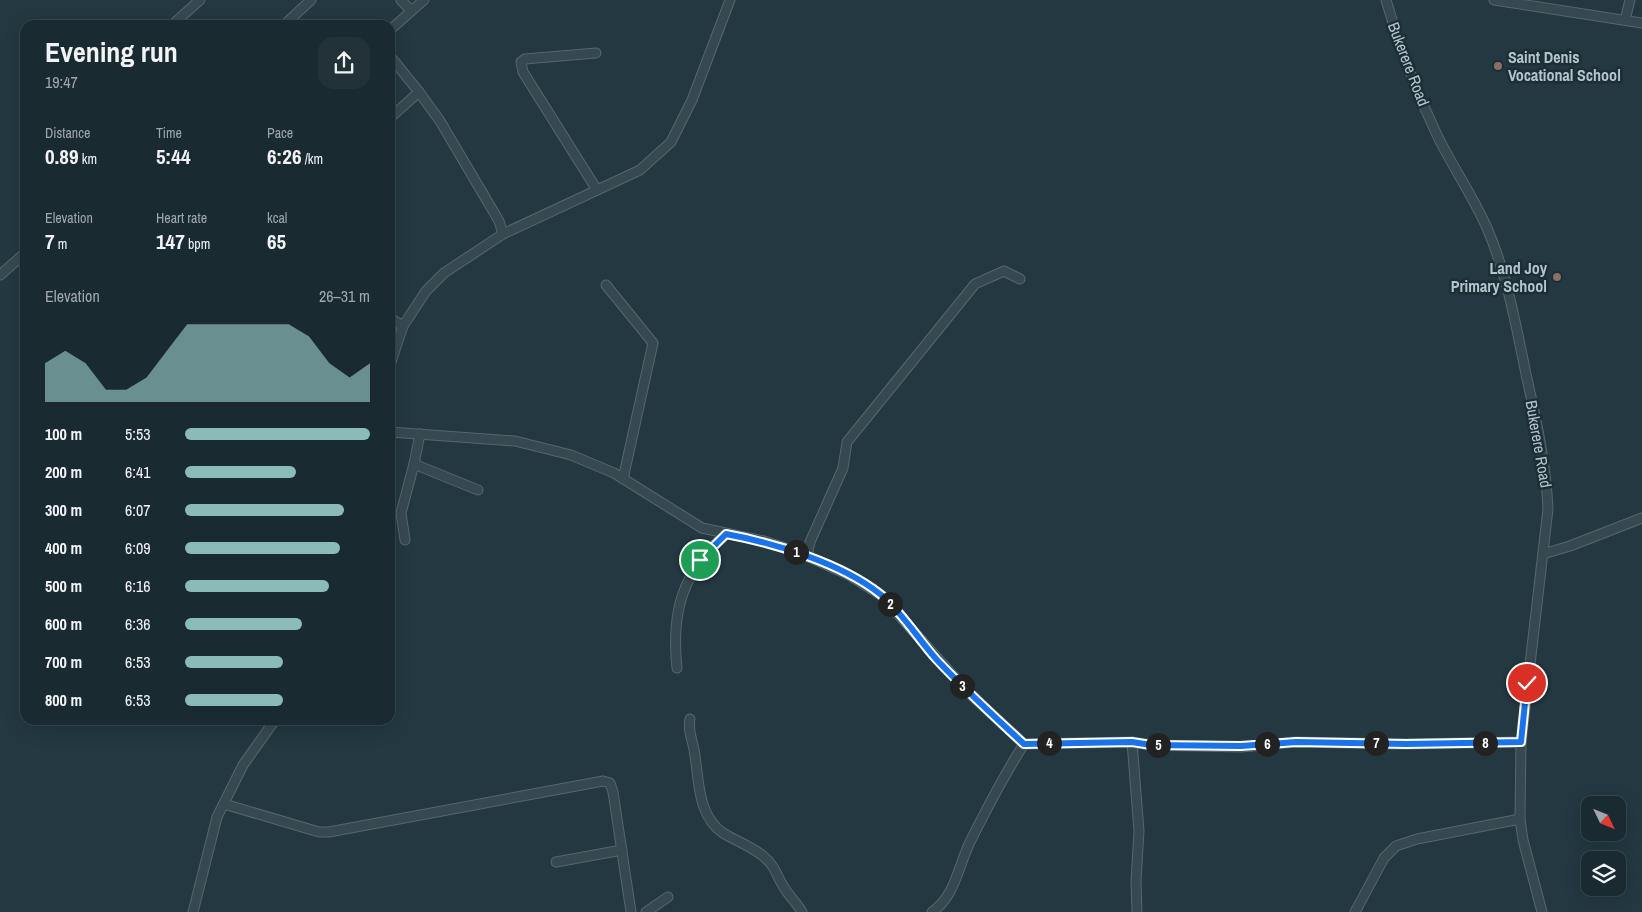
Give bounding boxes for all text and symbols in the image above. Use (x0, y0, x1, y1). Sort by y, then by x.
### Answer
street label: Bukerere Road (1383, 19, 1435, 109)
text: Evening run (45, 33, 178, 71)
button: share (318, 37, 370, 89)
place label: Saint Denis Vocational School (1508, 46, 1621, 86)
marker: Saint Denis Vocational School (1492, 60, 1504, 72)
text: 19:47 (45, 71, 78, 93)
text: Distance (45, 124, 90, 142)
text: Time (156, 124, 182, 142)
text: Pace (267, 124, 293, 142)
text: 0.89 (45, 142, 79, 171)
text: 5:44 (156, 142, 190, 171)
text: 6:26 (267, 142, 301, 171)
text: km (79, 150, 97, 168)
text: /km (301, 150, 323, 168)
text: Elevation (45, 209, 93, 227)
text: Heart rate (156, 209, 207, 227)
text: kcal (267, 209, 287, 227)
text: 7 (45, 227, 55, 256)
text: 147 (156, 227, 185, 256)
text: 65 (267, 227, 286, 256)
text: m (55, 235, 67, 253)
text: bpm (185, 235, 210, 253)
place label: Land Joy Primary School (1451, 257, 1548, 297)
marker: Land Joy Primary School (1551, 271, 1563, 283)
text: Elevation (45, 285, 100, 307)
text: 26–31 m (319, 285, 370, 307)
street label: Bukerere Road (1521, 399, 1557, 489)
text: 100 m (45, 423, 82, 445)
text: 5:53 (125, 423, 151, 445)
text: 200 m (45, 461, 82, 483)
text: 6:41 (125, 461, 151, 483)
text: 300 m (45, 499, 82, 521)
text: 6:07 (125, 499, 151, 521)
text: 400 m (45, 537, 82, 559)
text: 6:09 (125, 537, 151, 559)
pin (679, 539, 721, 581)
pin: 1 (784, 540, 808, 564)
text: 1 (793, 543, 800, 561)
icon: arrive (686, 546, 714, 574)
text: 500 m (45, 575, 82, 597)
text: 6:16 (125, 575, 151, 597)
pin: 2 (878, 592, 902, 616)
text: 2 (887, 595, 894, 613)
text: 600 m (45, 613, 82, 635)
text: 6:36 (125, 613, 151, 635)
text: 700 m (45, 651, 82, 673)
text: 6:53 (125, 651, 151, 673)
pin (1506, 662, 1548, 704)
icon: check (1513, 669, 1541, 697)
pin: 3 (950, 674, 974, 698)
text: 3 (959, 677, 966, 695)
text: 800 m (45, 689, 82, 711)
text: 6:53 (125, 689, 151, 711)
pin: 4 (1036, 730, 1062, 756)
pin: 7 (1364, 730, 1388, 756)
pin: 8 (1472, 730, 1498, 756)
pin: 5 (1146, 732, 1170, 758)
pin: 6 (1254, 732, 1280, 756)
text: 4 (1046, 734, 1053, 752)
text: 7 (1373, 734, 1380, 752)
text: 8 (1482, 734, 1489, 752)
text: 6 (1264, 735, 1271, 753)
text: 5 (1155, 736, 1162, 754)
north arrow (1581, 796, 1626, 841)
map controls (1581, 796, 1626, 896)
button: layers (1581, 851, 1626, 896)

